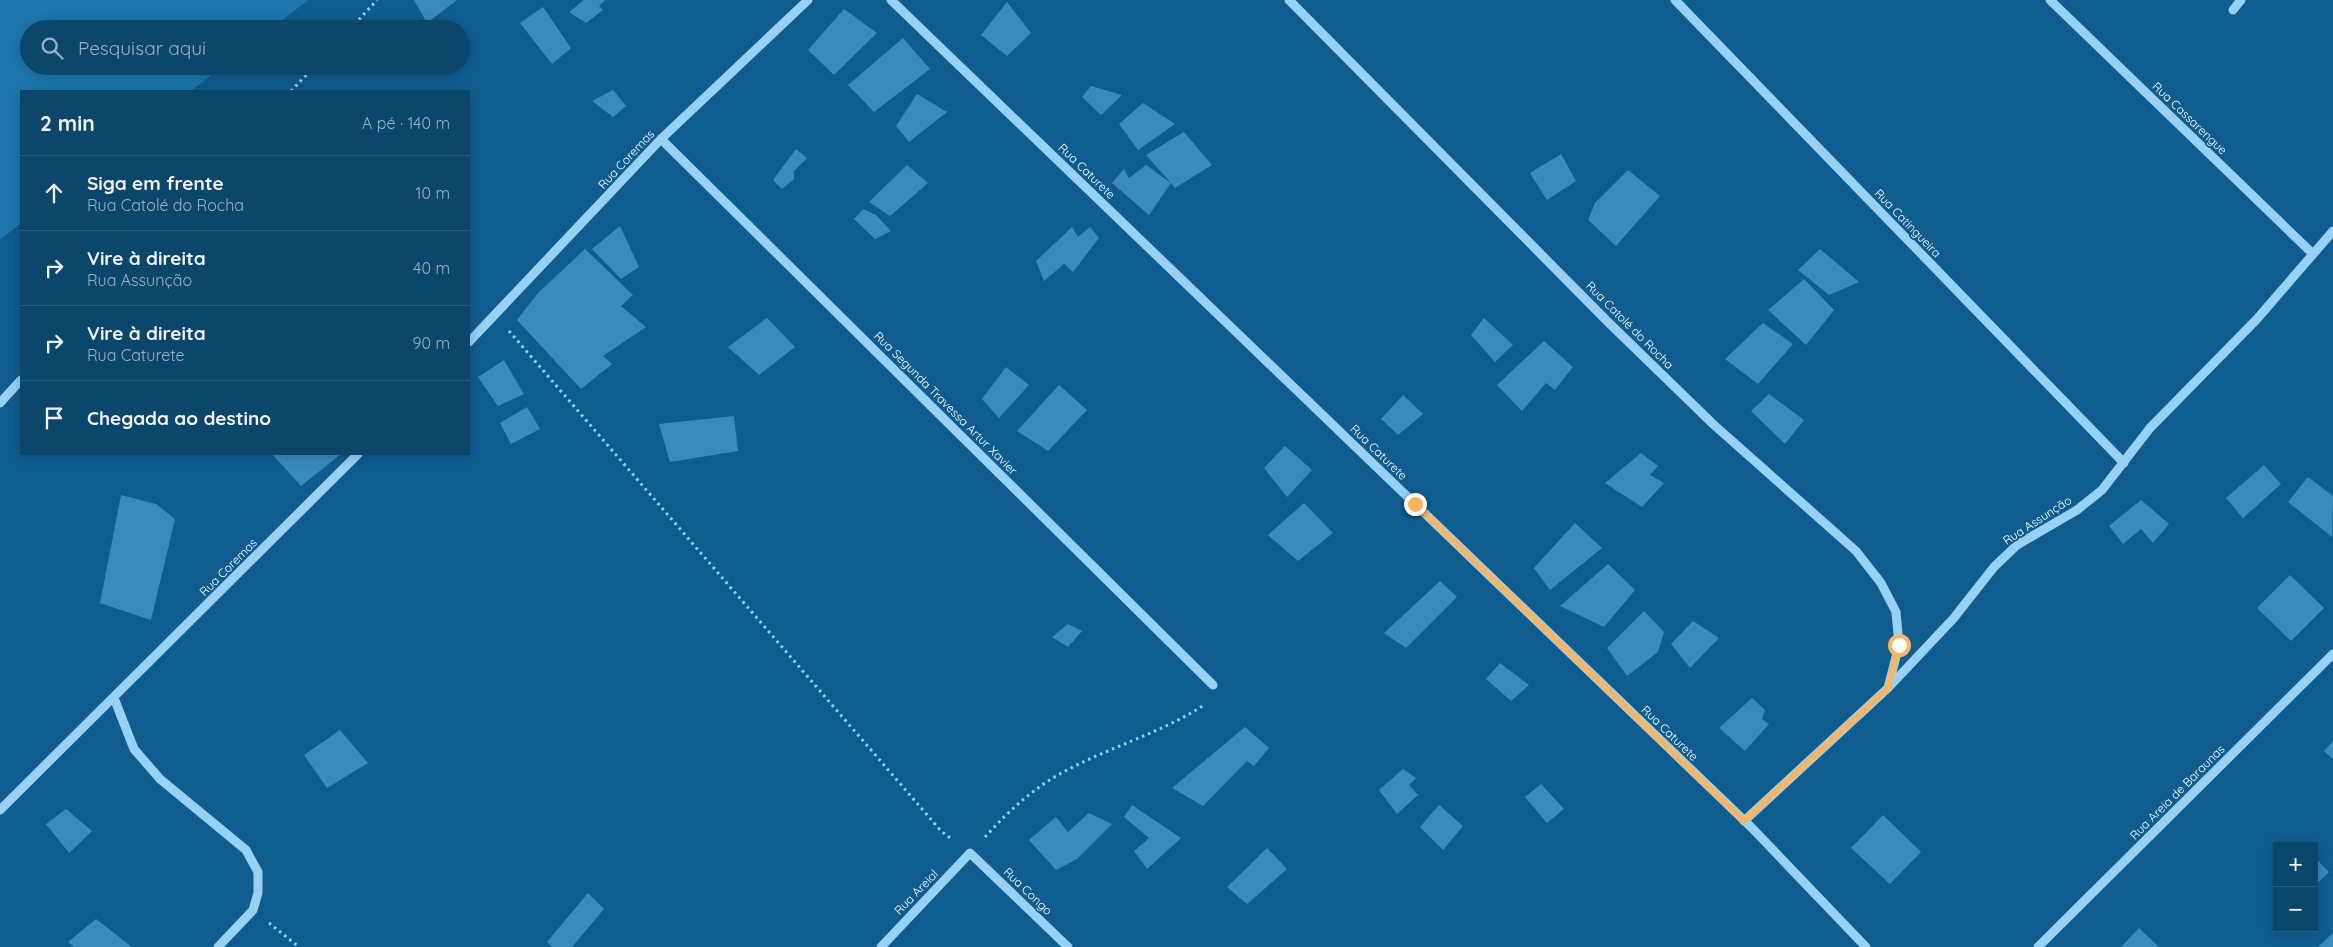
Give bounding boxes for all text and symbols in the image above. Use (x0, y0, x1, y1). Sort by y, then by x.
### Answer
search box (20, 20, 470, 75)
icon: search (38, 34, 66, 62)
text: Pesquisar aqui (78, 36, 206, 60)
street label: Rua Cassarengue (2150, 79, 2231, 158)
text: 2 min (40, 110, 95, 136)
text: A pé · 140 m (362, 113, 450, 133)
street label: Rua Coremas (595, 126, 657, 192)
street label: Rua Caturete (1055, 140, 1119, 202)
text: Siga em frente (87, 171, 224, 195)
icon: ahead (40, 179, 68, 207)
text: 10 m (416, 183, 450, 203)
street label: Rua Catingueira (1872, 186, 1944, 260)
text: Rua Catolé do Rocha (87, 195, 244, 215)
text: Vire à direita (87, 246, 206, 270)
icon: right (40, 254, 68, 282)
text: 40 m (413, 258, 450, 278)
text: Rua Assunção (87, 270, 192, 290)
street label: Rua Catolé do Rocha (1583, 278, 1677, 372)
text: Vire à direita (87, 321, 206, 345)
street label: Rua Segunda Travessa Artur Xavier (871, 328, 1021, 478)
icon: right (40, 329, 68, 357)
text: 90 m (413, 333, 450, 353)
text: Rua Caturete (87, 345, 185, 365)
icon: arrive (40, 404, 68, 432)
text: Chegada ao destino (87, 406, 271, 430)
street label: Rua Caturete (1347, 421, 1411, 483)
street label: Rua Assunção (2000, 492, 2074, 548)
route end (1404, 493, 1427, 516)
street label: Rua Coremas (196, 535, 260, 599)
route start (1888, 634, 1911, 657)
street label: Rua Caturete (1638, 702, 1702, 764)
street label: Rua Areia de Baraunas (2126, 741, 2228, 843)
map controls (2273, 842, 2318, 932)
button: + (2273, 842, 2318, 887)
street label: Rua Congo (1001, 864, 1055, 918)
street label: Rua Areial (891, 866, 941, 918)
button: − (2273, 887, 2318, 932)

